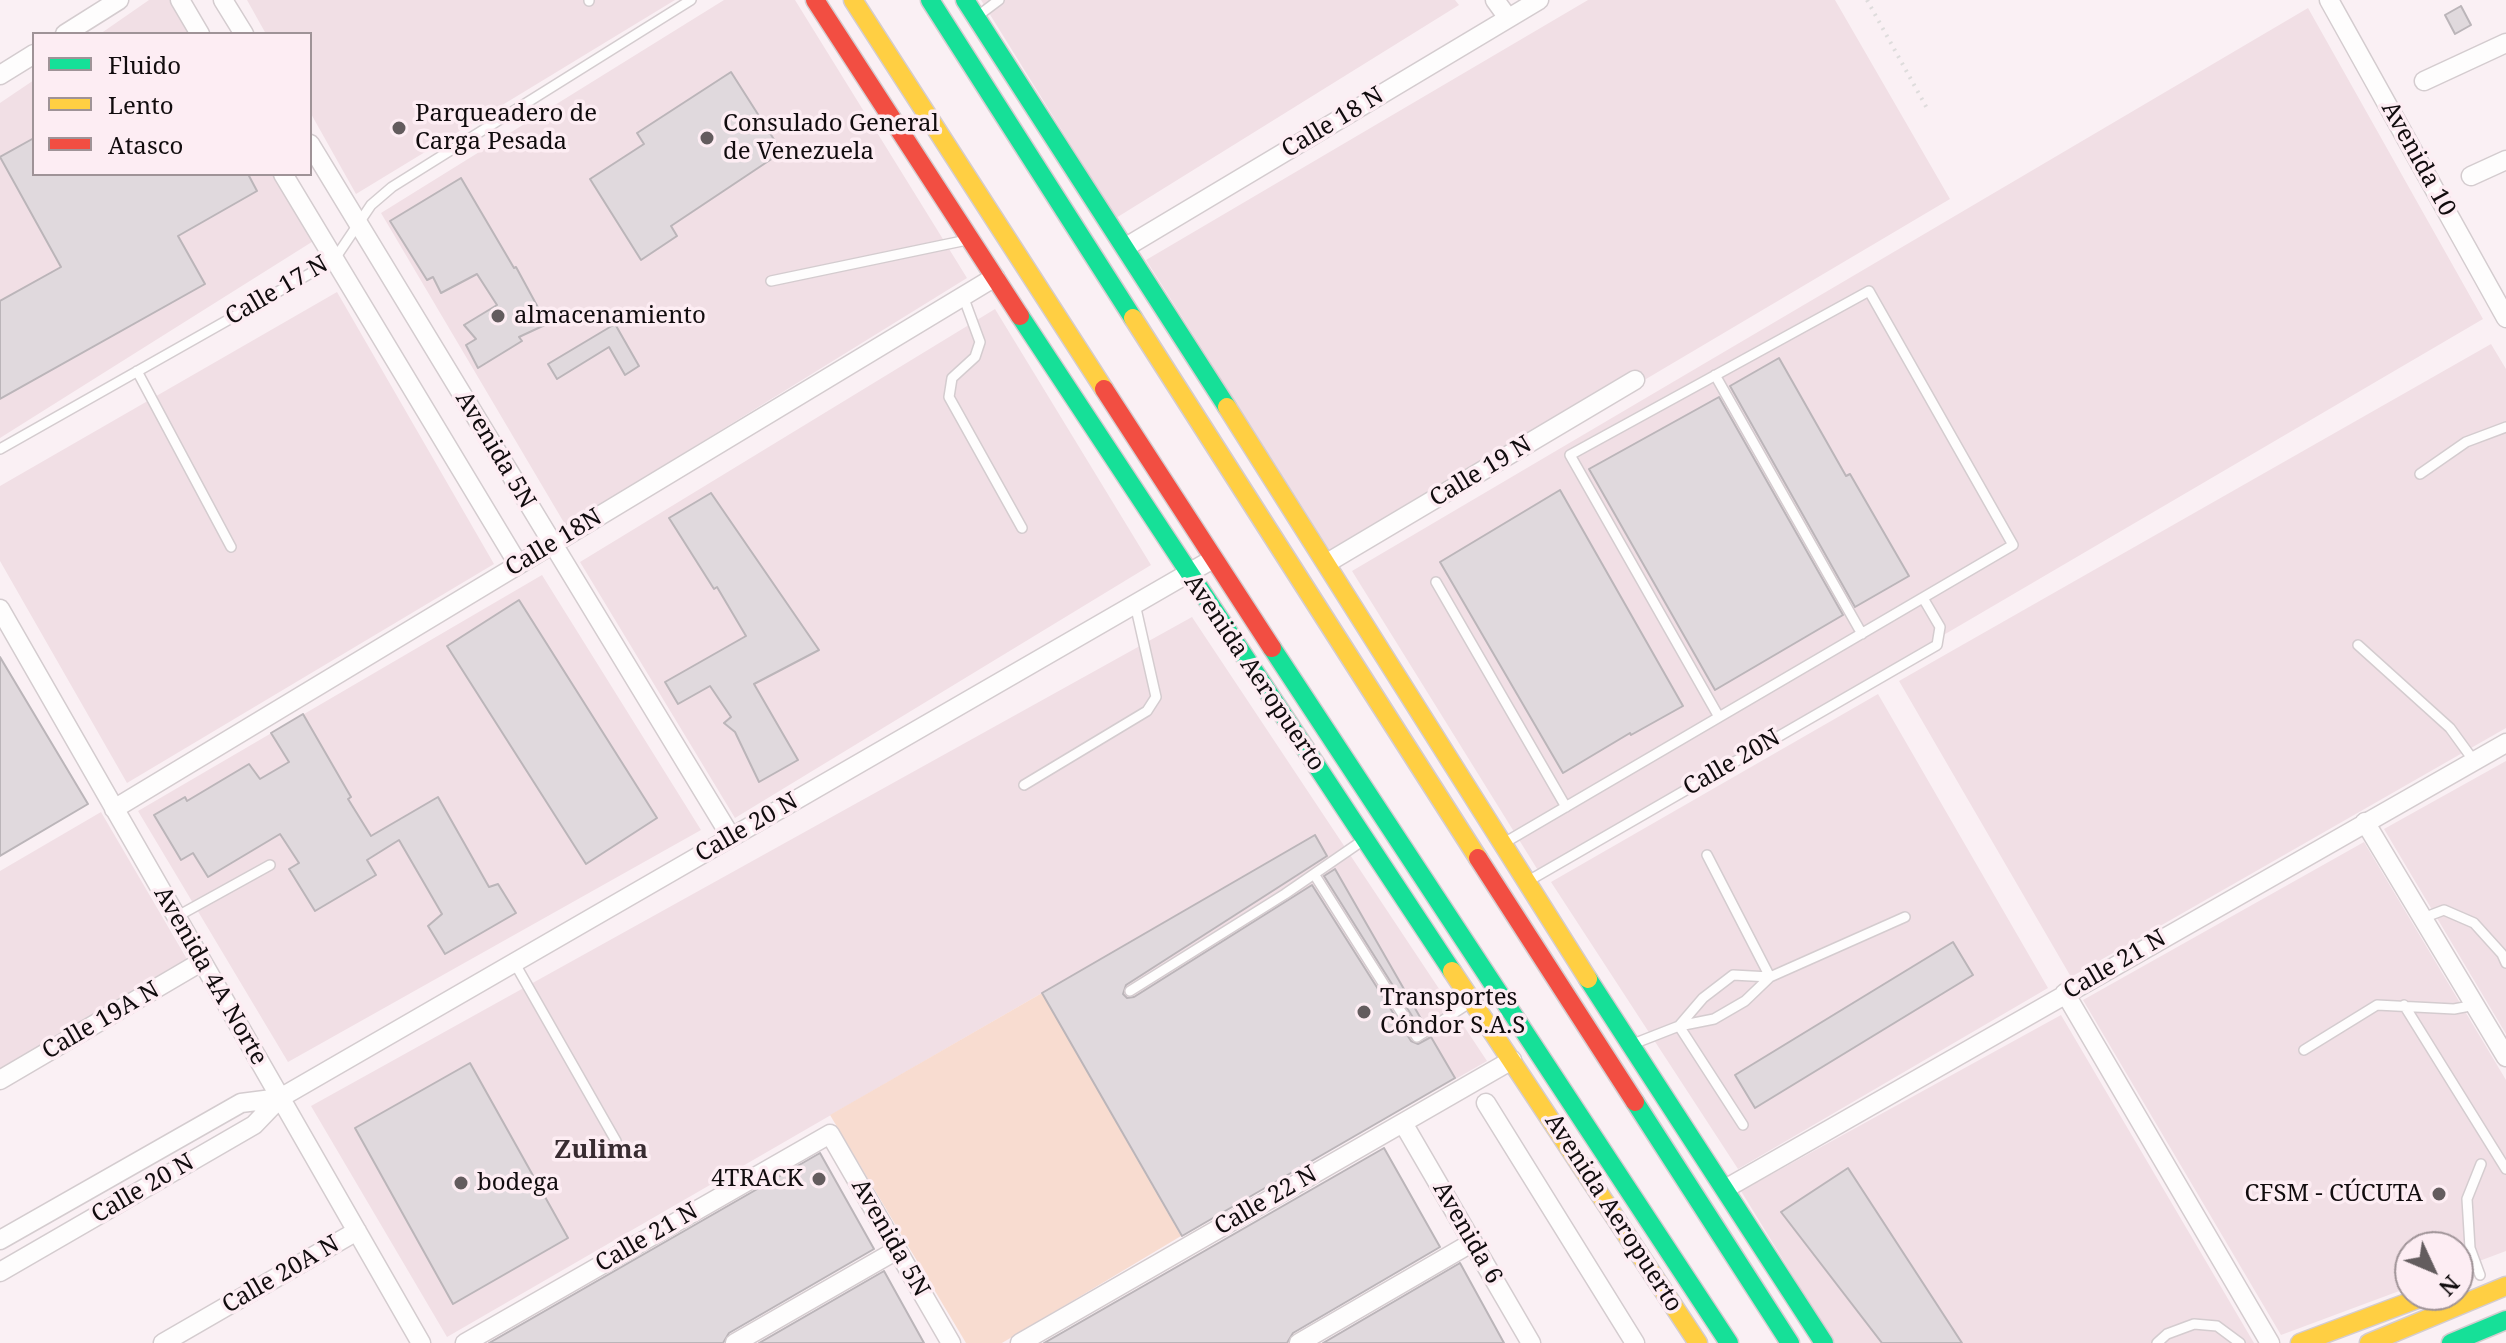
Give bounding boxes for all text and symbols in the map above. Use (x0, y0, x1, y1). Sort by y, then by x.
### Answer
legend (32, 32, 312, 176)
text: Fluido (108, 48, 181, 81)
street label: Calle 18 N (1277, 81, 1389, 165)
text: Lento (108, 88, 174, 121)
street label: Avenida 10 (2375, 97, 2461, 221)
place label: Parqueadero de Carga Pesada (415, 100, 597, 156)
place label: Consulado General de Venezuela (723, 110, 939, 166)
marker: Parqueadero de Carga Pesada (390, 119, 408, 137)
text: Atasco (108, 128, 183, 161)
marker: Consulado General de Venezuela (698, 129, 716, 147)
street label: Calle 17 N (221, 250, 333, 332)
place label: almacenamiento (514, 302, 706, 330)
marker: almacenamiento (489, 307, 507, 325)
street label: Avenida 5N (449, 386, 541, 514)
street label: Calle 19 N (1425, 430, 1537, 514)
street label: Calle 18N (501, 503, 607, 583)
street label: Avenida Aeropuerto (1178, 569, 1330, 777)
street label: Calle 20N (1678, 724, 1786, 802)
street label: Calle 20 N (691, 787, 803, 869)
street label: Avenida 4A Norte (147, 882, 273, 1070)
street label: Calle 21 N (2059, 924, 2171, 1006)
street label: Calle 19A N (37, 976, 165, 1066)
place label: Transportes Cóndor S.A.S (1380, 984, 1525, 1040)
marker: Transportes Cóndor S.A.S (1355, 1003, 1373, 1021)
street label: Avenida Aeropuerto (1538, 1108, 1688, 1318)
district label: Zulima (554, 1135, 648, 1167)
street label: Calle 20 N (87, 1148, 199, 1230)
street label: Calle 22 N (1210, 1160, 1322, 1242)
place label: 4TRACK (711, 1165, 803, 1193)
place label: bodega (477, 1169, 560, 1197)
marker: 4TRACK (810, 1170, 828, 1188)
marker: bodega (452, 1174, 470, 1192)
street label: Avenida 5N (845, 1174, 935, 1302)
street label: Avenida 6 (1426, 1177, 1508, 1289)
place label: CFSM - CÚCUTA (2245, 1180, 2423, 1208)
marker: CFSM - CÚCUTA (2430, 1185, 2448, 1203)
street label: Calle 21 N (591, 1197, 703, 1279)
street label: Calle 20A N (217, 1230, 345, 1320)
north arrow (2394, 1231, 2474, 1311)
text: N (2433, 1270, 2467, 1303)

